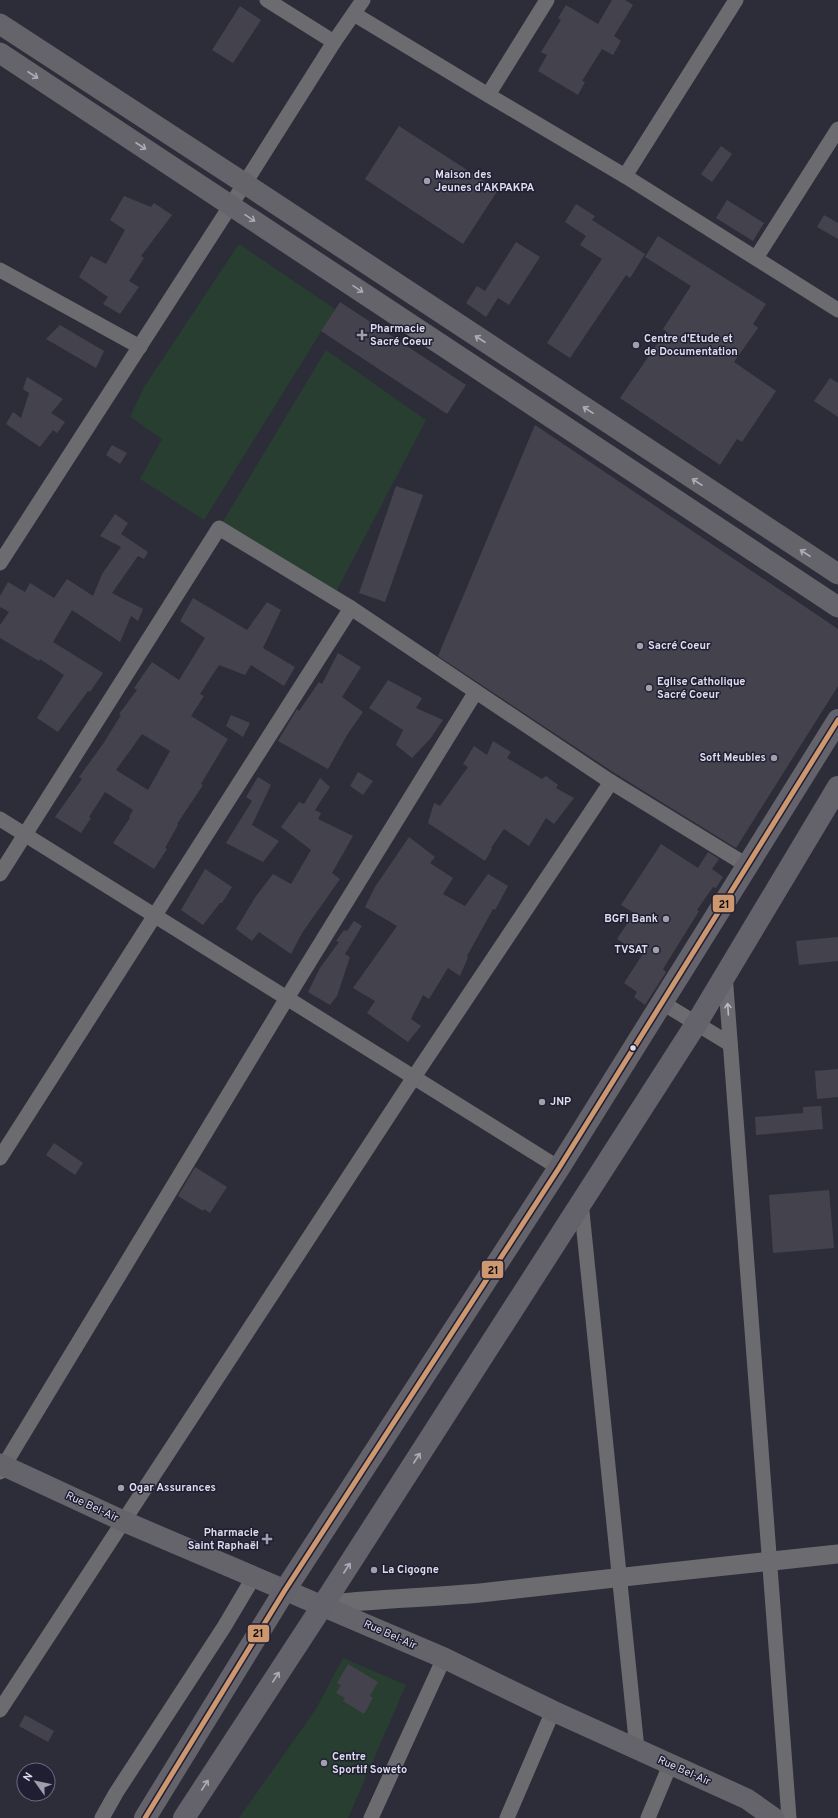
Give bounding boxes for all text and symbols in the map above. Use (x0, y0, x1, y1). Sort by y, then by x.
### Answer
one-way arrow (27, 71, 38, 79)
one-way arrow (135, 142, 146, 150)
place label: Maison des Jeunes d'AKPAKPA (435, 168, 535, 195)
marker: Maison des Jeunes d'AKPAKPA (422, 176, 432, 186)
one-way arrow (244, 214, 255, 222)
one-way arrow (352, 286, 364, 294)
place label: Pharmacie Sacré Coeur (370, 322, 433, 349)
marker: Pharmacie Sacré Coeur (357, 330, 367, 340)
place label: Centre d'Etude et de Documentation (644, 332, 738, 359)
one-way arrow (474, 335, 485, 343)
marker: Centre d'Etude et de Documentation (631, 340, 641, 350)
one-way arrow (583, 406, 594, 414)
one-way arrow (691, 477, 703, 485)
one-way arrow (800, 549, 811, 557)
place label: Sacré Coeur (648, 639, 711, 653)
marker: Sacré Coeur (635, 641, 645, 651)
place label: Eglise Catholique Sacré Coeur (657, 675, 745, 702)
marker: Eglise Catholique Sacré Coeur (644, 683, 654, 693)
place label: Soft Meubles (699, 751, 766, 765)
marker: Soft Meubles (769, 753, 779, 763)
line badge: 21 (712, 894, 735, 913)
text: 21 (718, 898, 730, 912)
place label: BGFI Bank (604, 912, 658, 926)
marker: BGFI Bank (661, 914, 671, 924)
place label: TVSAT (614, 943, 648, 957)
marker: TVSAT (651, 945, 661, 955)
one-way arrow (724, 1003, 731, 1016)
unlabelled marker (628, 1043, 638, 1053)
place label: JNP (550, 1095, 571, 1109)
marker: JNP (537, 1097, 547, 1107)
line badge: 21 (481, 1260, 504, 1279)
text: 21 (487, 1264, 499, 1278)
one-way arrow (413, 1453, 421, 1464)
place label: Ogar Assurances (129, 1481, 216, 1495)
marker: Ogar Assurances (116, 1483, 126, 1493)
street label: Rue Bel-Air (63, 1489, 121, 1526)
place label: Pharmacie Saint Raphaël (188, 1526, 259, 1553)
marker: Pharmacie Saint Raphaël (262, 1534, 272, 1544)
one-way arrow (343, 1563, 351, 1574)
place label: La Cigogne (382, 1563, 439, 1577)
marker: La Cigogne (369, 1565, 379, 1575)
street label: Rue Bel-Air (361, 1617, 419, 1653)
line badge: 21 (247, 1624, 270, 1643)
text: 21 (252, 1627, 264, 1641)
one-way arrow (272, 1672, 280, 1683)
place label: Centre Sportif Soweto (332, 1750, 407, 1777)
street label: Rue Bel-Air (655, 1753, 713, 1789)
marker: Centre Sportif Soweto (319, 1758, 329, 1768)
north arrow (16, 1762, 56, 1802)
text: N (20, 1770, 36, 1784)
one-way arrow (201, 1780, 209, 1791)

